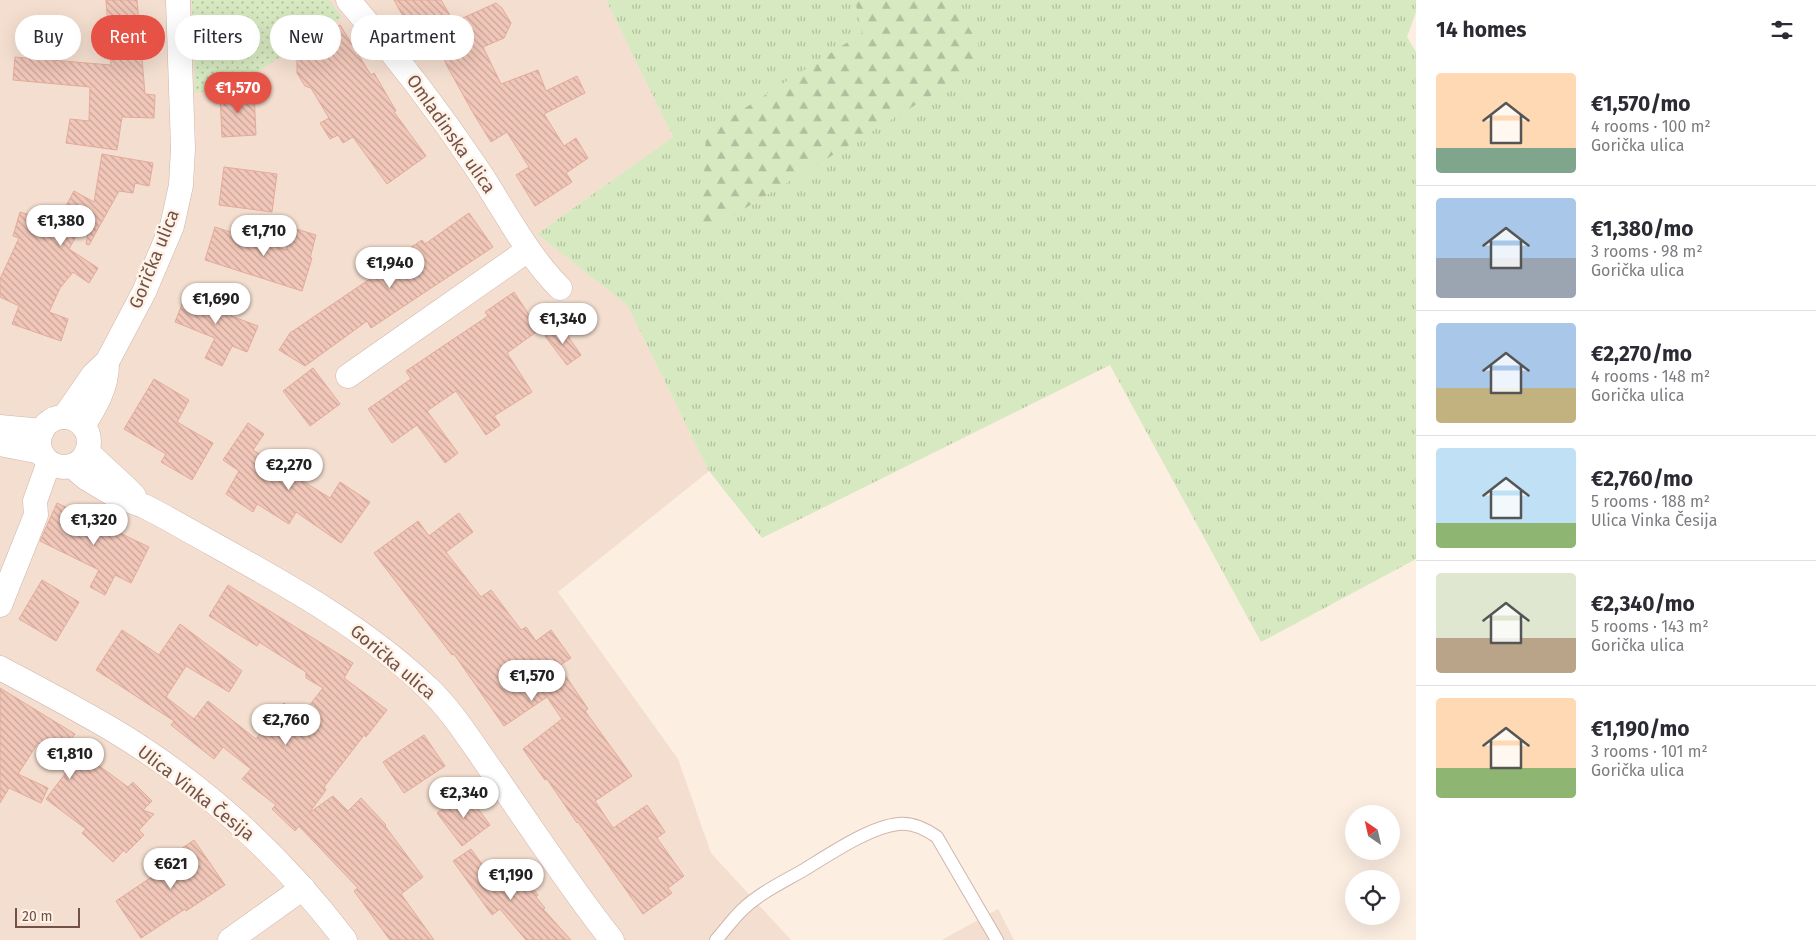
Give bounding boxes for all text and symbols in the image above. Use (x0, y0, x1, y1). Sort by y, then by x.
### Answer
chip: Buy (15, 15, 81, 60)
chip: Rent (91, 15, 165, 60)
chip: Filters (175, 15, 260, 60)
chip: New (270, 15, 341, 60)
chip: Apartment (351, 15, 474, 60)
icon: filters (1768, 16, 1796, 44)
text: 14 homes (1436, 17, 1526, 43)
street label: Omladinska ulica (402, 70, 500, 198)
pin: €1,570 (197, 72, 279, 114)
text: €1,570 (215, 78, 261, 97)
text: €1,570/mo (1591, 91, 1691, 117)
icon: home (1476, 93, 1536, 153)
text: 4 rooms · 100 m² (1591, 117, 1711, 136)
text: Gorička ulica (1591, 136, 1684, 155)
pin: €1,380 (20, 204, 102, 247)
street label: Gorička ulica (124, 206, 184, 312)
text: €1,380 (37, 211, 85, 230)
pin: €1,710 (223, 214, 305, 257)
text: €1,380/mo (1591, 216, 1694, 242)
icon: home (1476, 218, 1536, 278)
text: €1,710 (242, 221, 286, 240)
text: 3 rooms · 98 m² (1591, 242, 1703, 261)
pin: €1,940 (349, 246, 431, 289)
text: €1,940 (366, 253, 414, 272)
text: Gorička ulica (1591, 261, 1684, 280)
pin: €1,690 (175, 282, 257, 325)
text: €1,690 (192, 289, 240, 308)
pin: €1,340 (522, 302, 604, 345)
text: €1,340 (539, 309, 587, 328)
text: €2,270/mo (1591, 341, 1692, 367)
icon: home (1476, 343, 1536, 403)
text: 4 rooms · 148 m² (1591, 367, 1710, 386)
text: Gorička ulica (1591, 386, 1684, 405)
pin: €2,270 (248, 448, 330, 491)
text: €2,270 (266, 455, 312, 474)
text: €2,760/mo (1591, 466, 1693, 492)
icon: home (1476, 468, 1536, 528)
text: 5 rooms · 188 m² (1591, 492, 1710, 511)
pin: €1,320 (53, 504, 135, 546)
text: €1,320 (71, 510, 117, 529)
text: Ulica Vinka Česija (1591, 511, 1717, 530)
text: €2,340/mo (1591, 591, 1695, 617)
icon: home (1476, 593, 1536, 653)
text: 5 rooms · 143 m² (1591, 617, 1709, 636)
street label: Gorička ulica (346, 620, 440, 704)
text: Gorička ulica (1591, 636, 1684, 655)
pin: €1,570 (491, 660, 573, 702)
text: €1,570 (509, 666, 555, 685)
pin: €2,760 (245, 704, 327, 746)
text: €2,760 (263, 710, 310, 729)
text: €1,190/mo (1591, 716, 1690, 742)
icon: home (1476, 718, 1536, 778)
pin: €1,810 (29, 738, 111, 780)
street label: Ulica Vinka Česija (133, 741, 259, 845)
text: 3 rooms · 101 m² (1591, 742, 1708, 761)
text: €1,810 (47, 744, 93, 763)
text: Gorička ulica (1591, 761, 1684, 780)
pin: €2,340 (423, 776, 505, 819)
text: €2,340 (440, 783, 488, 802)
north arrow (1345, 805, 1400, 860)
map controls (1345, 805, 1400, 925)
pin: €621 (141, 848, 201, 890)
text: €621 (154, 854, 188, 873)
pin: €1,190 (470, 858, 552, 901)
text: €1,190 (489, 865, 533, 884)
button: locate (1345, 870, 1400, 925)
scale bar (15, 905, 80, 928)
text: 20 m (22, 908, 52, 925)

